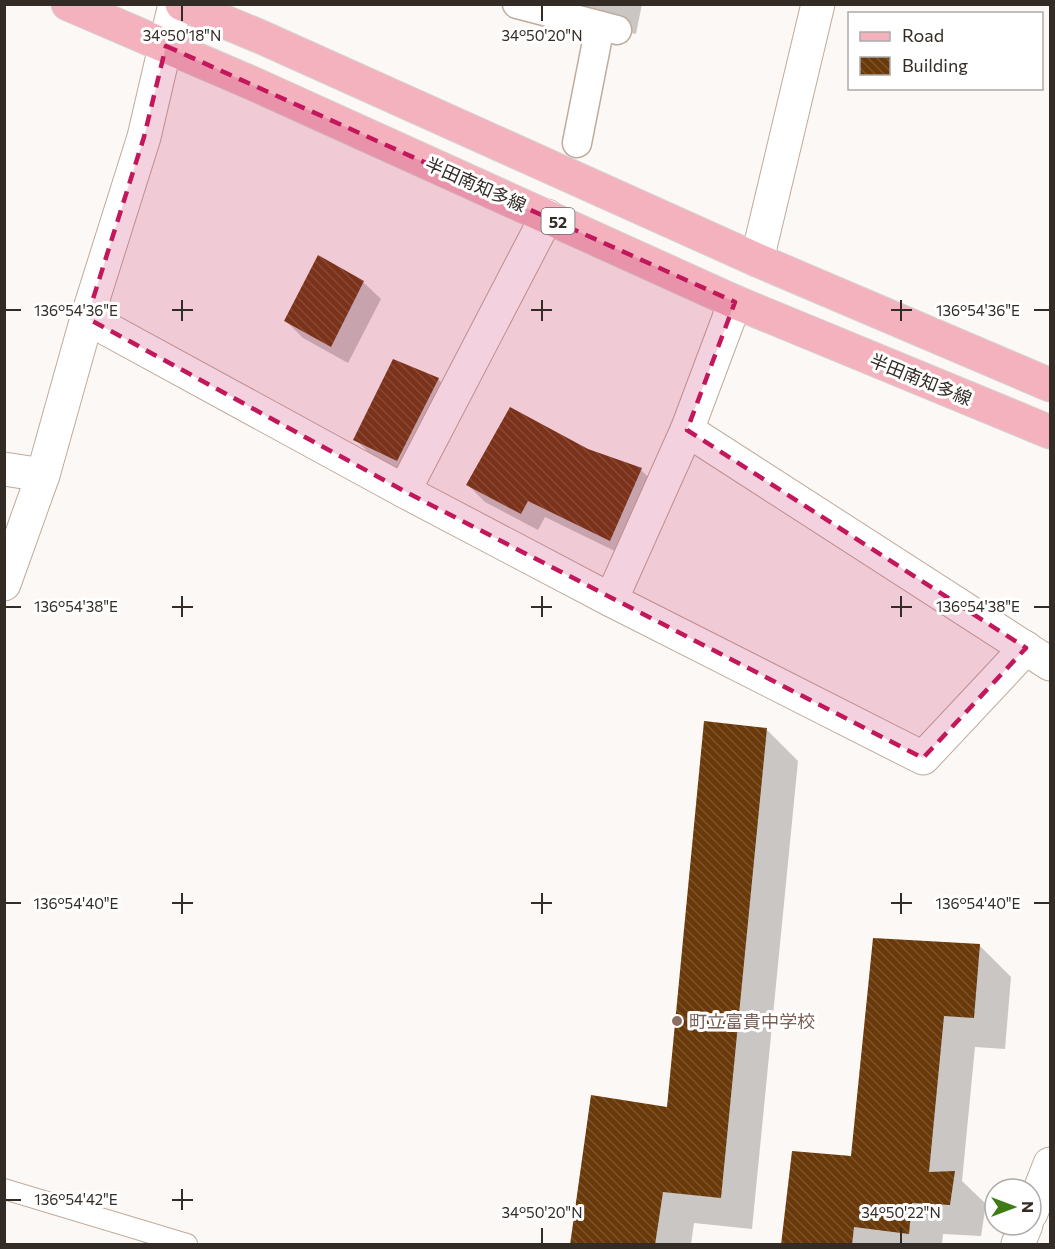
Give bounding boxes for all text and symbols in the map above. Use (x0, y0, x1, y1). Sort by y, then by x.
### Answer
legend (848, 12, 1043, 90)
text: Road (902, 24, 944, 46)
text: 34°50'18"N (143, 26, 221, 44)
text: 34°50'20"N (502, 26, 582, 44)
text: Building (902, 54, 968, 76)
street label: 半田南知多線 (422, 152, 530, 216)
road number: 52 (542, 208, 574, 234)
text: 136°54'36"E (34, 301, 118, 319)
text: 136°54'36"E (936, 301, 1020, 319)
street label: 半田南知多線 (867, 349, 975, 409)
text: 136°54'38"E (34, 597, 118, 615)
text: 136°54'38"E (936, 597, 1020, 615)
text: 136°54'40"E (33, 894, 119, 912)
text: 136°54'40"E (935, 894, 1021, 912)
place label: 町立富貴中学校 (689, 1010, 815, 1032)
marker: 町立富貴中学校 (670, 1014, 684, 1028)
north arrow (983, 1177, 1043, 1237)
text: 136°54'42"E (34, 1190, 118, 1208)
text: N (1019, 1201, 1038, 1213)
text: 34°50'20"N (502, 1203, 582, 1221)
text: 34°50'22"N (861, 1203, 941, 1221)

